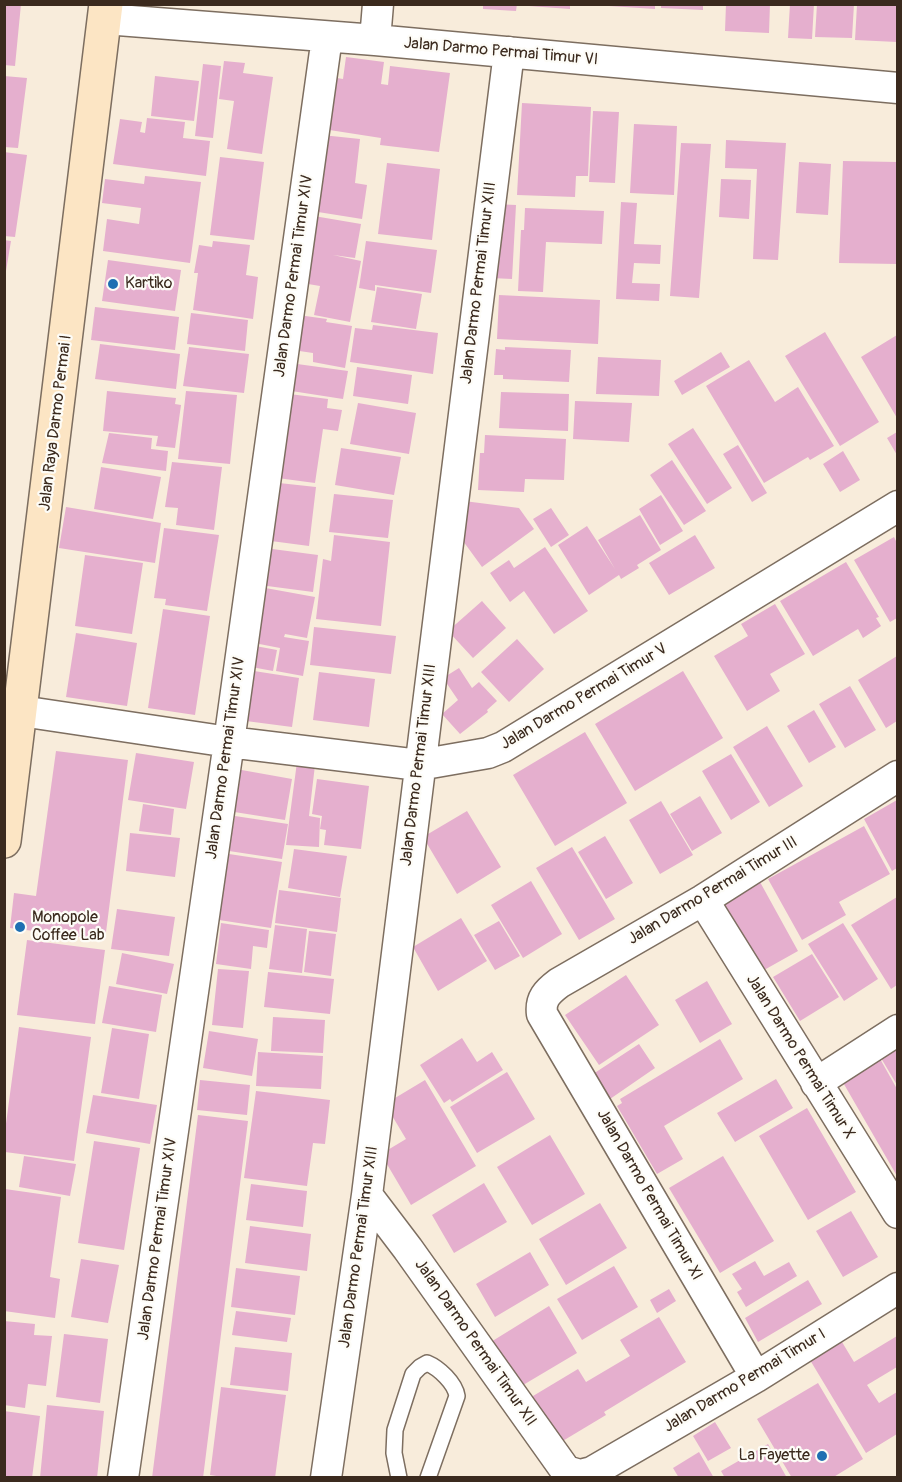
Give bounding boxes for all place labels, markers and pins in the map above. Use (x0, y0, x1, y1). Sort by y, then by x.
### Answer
place label: Kartiko (125, 274, 172, 294)
marker: Kartiko (106, 277, 120, 291)
place label: Monopole Coffee Lab (32, 908, 104, 946)
marker: Monopole Coffee Lab (13, 920, 27, 934)
place label: La Fayette (739, 1446, 810, 1466)
marker: La Fayette (815, 1449, 829, 1463)

